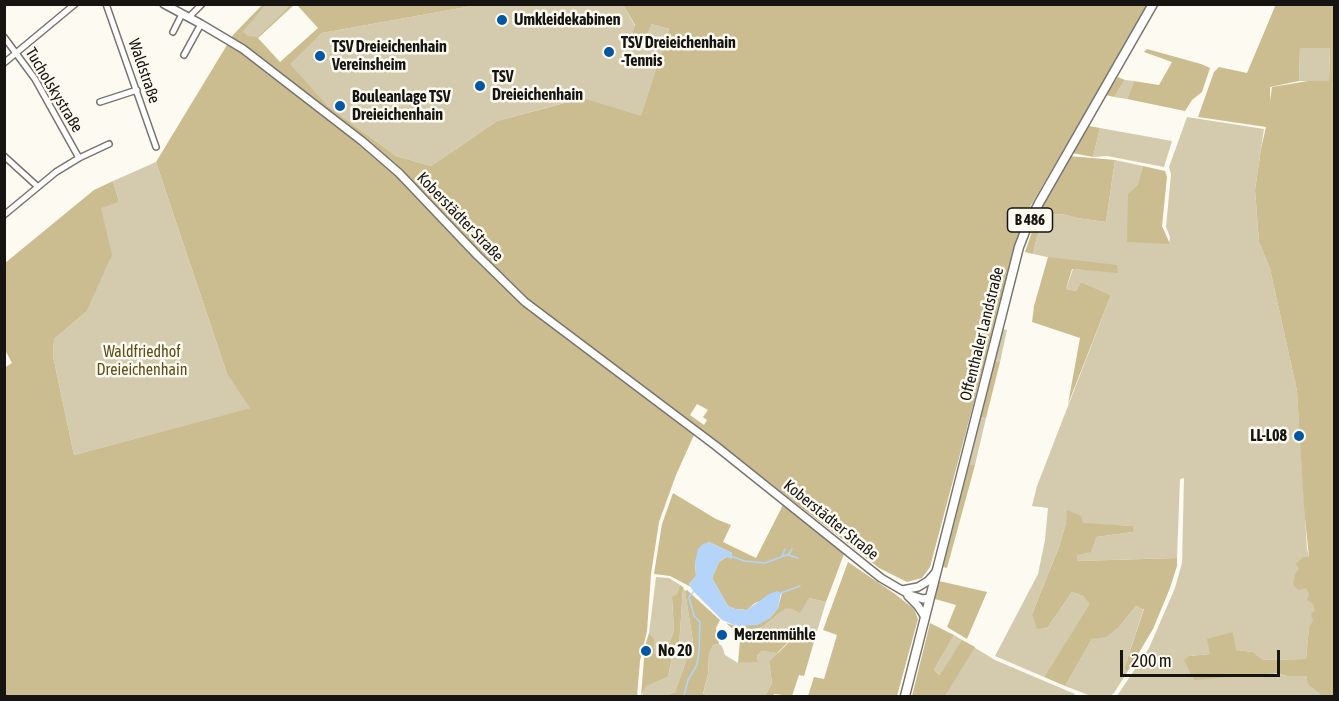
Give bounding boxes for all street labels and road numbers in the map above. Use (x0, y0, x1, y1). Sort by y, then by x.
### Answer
street label: Waldstraße (124, 36, 164, 106)
street label: Tucholskystraße (21, 44, 87, 136)
street label: Koberstädter Straße (413, 168, 507, 266)
road number: B 486 (1008, 208, 1052, 232)
street label: Offenthaler Landstraße (956, 265, 1008, 403)
street label: Koberstädter Straße (780, 476, 882, 564)

